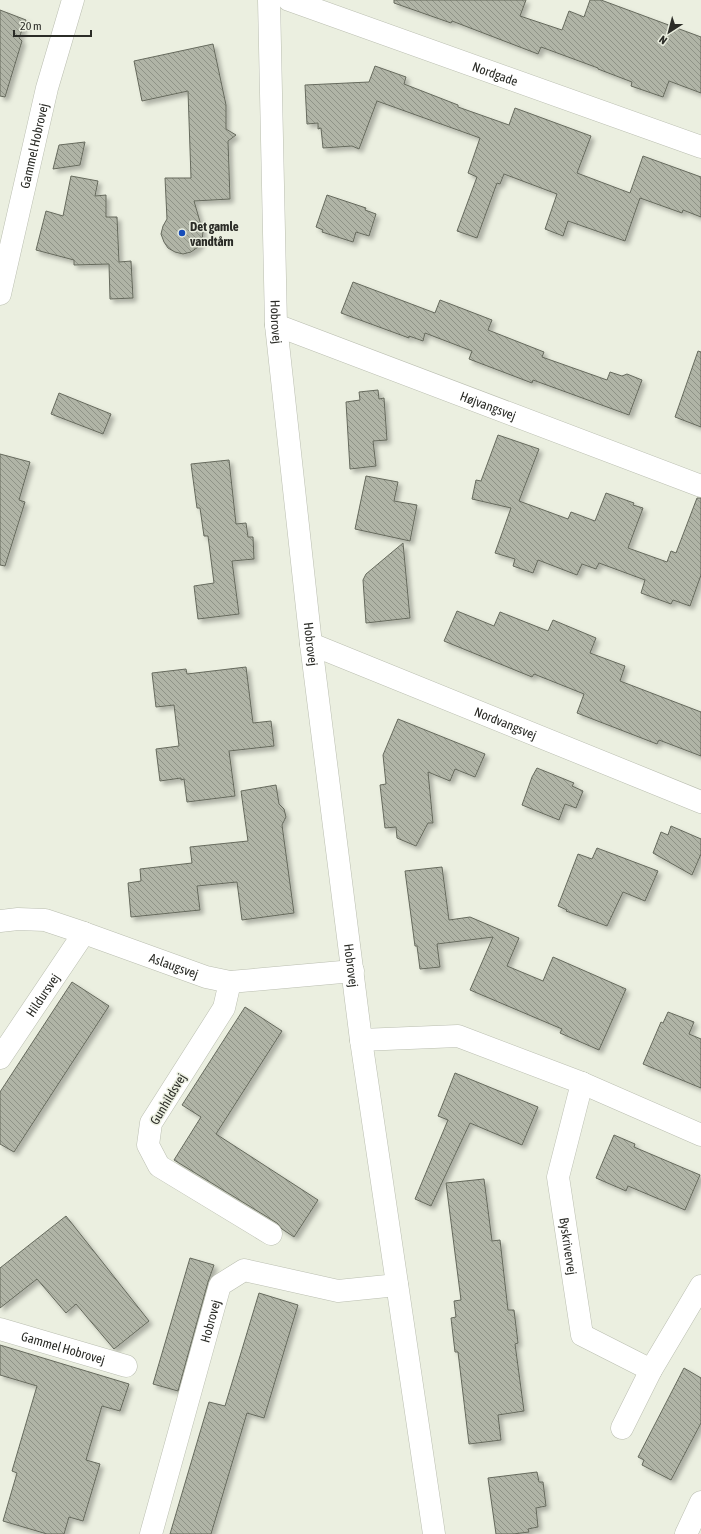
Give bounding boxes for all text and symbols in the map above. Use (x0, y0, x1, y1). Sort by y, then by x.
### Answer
scale bar (14, 12, 91, 38)
north arrow (649, 12, 689, 52)
text: 20 m (20, 19, 42, 33)
text: N (657, 33, 669, 47)
street label: Nordgade (470, 59, 520, 89)
street label: Gammel Hobrovej (17, 102, 51, 190)
place label: Det gamle vandtårn (190, 219, 239, 249)
marker: Det gamle vandtårn (177, 228, 187, 238)
street label: Hobrovej (268, 300, 286, 345)
street label: Højvangsvej (458, 388, 518, 423)
street label: Hobrovej (301, 621, 321, 667)
street label: Nordvangsvej (472, 704, 539, 742)
street label: Hobrovej (341, 943, 362, 988)
street label: Aslaugsvej (148, 950, 201, 981)
street label: Hildursvej (23, 970, 62, 1019)
street label: Gunhildsvej (147, 1071, 189, 1127)
street label: Byskrivervej (557, 1216, 580, 1276)
street label: Hobrovej (197, 1298, 223, 1344)
street label: Gammel Hobrovej (20, 1328, 107, 1367)

